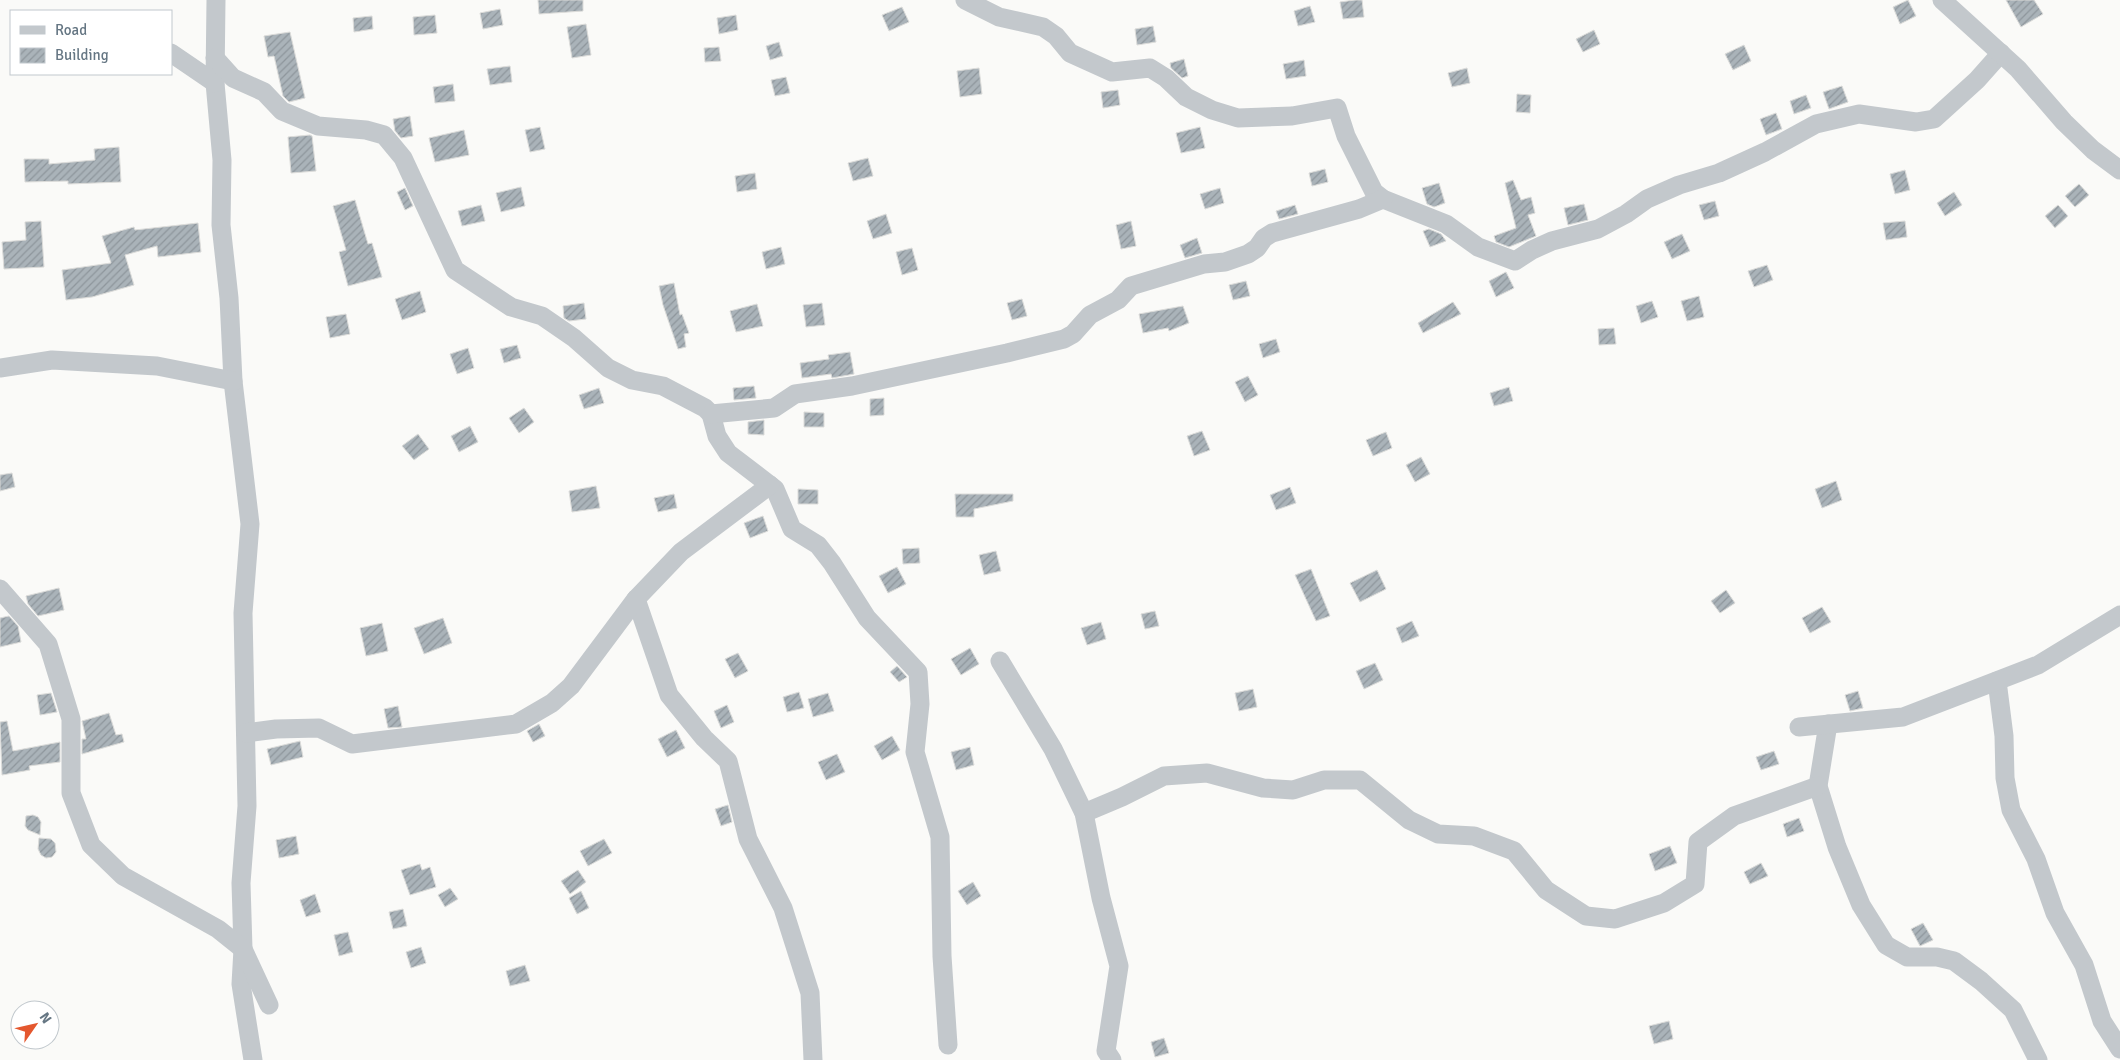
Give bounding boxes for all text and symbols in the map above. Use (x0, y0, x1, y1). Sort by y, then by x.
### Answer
legend (10, 10, 172, 75)
text: Road (55, 21, 87, 39)
text: Building (55, 46, 109, 64)
north arrow (10, 1000, 60, 1050)
text: N (36, 1009, 55, 1027)

